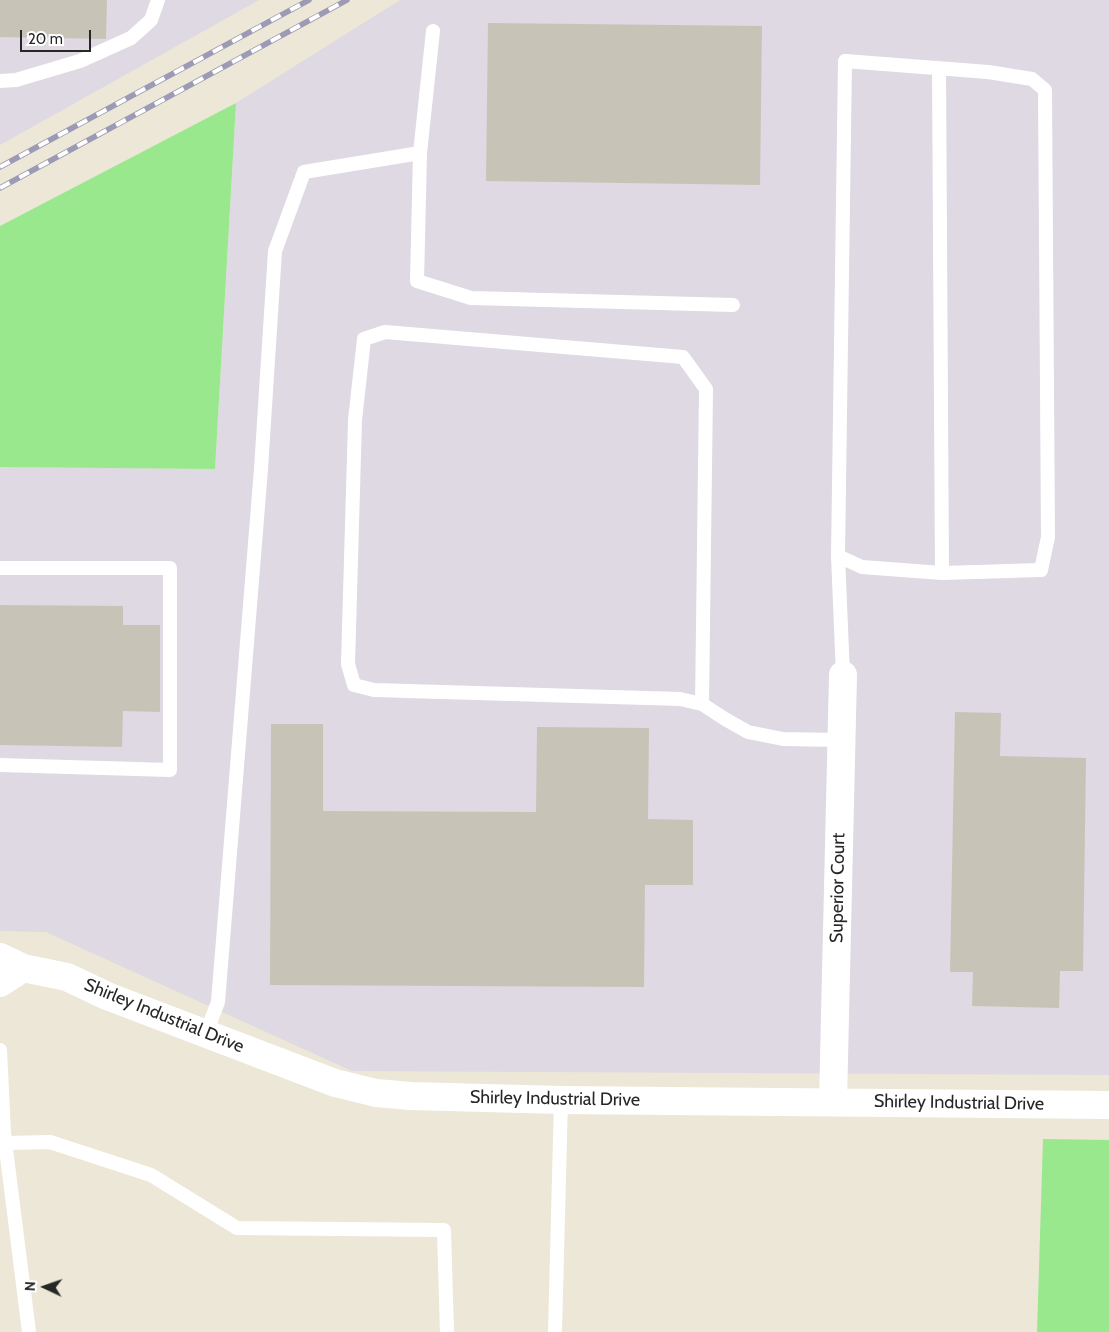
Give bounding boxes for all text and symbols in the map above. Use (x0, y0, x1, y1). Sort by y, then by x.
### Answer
scale bar (22, 20, 94, 52)
text: 20 m (28, 30, 63, 48)
street label: Superior Court (826, 833, 850, 943)
street label: Shirley Industrial Drive (81, 974, 247, 1058)
street label: Shirley Industrial Drive (470, 1087, 640, 1111)
street label: Shirley Industrial Drive (874, 1091, 1044, 1115)
north arrow (20, 1262, 70, 1312)
text: N (21, 1281, 39, 1292)

